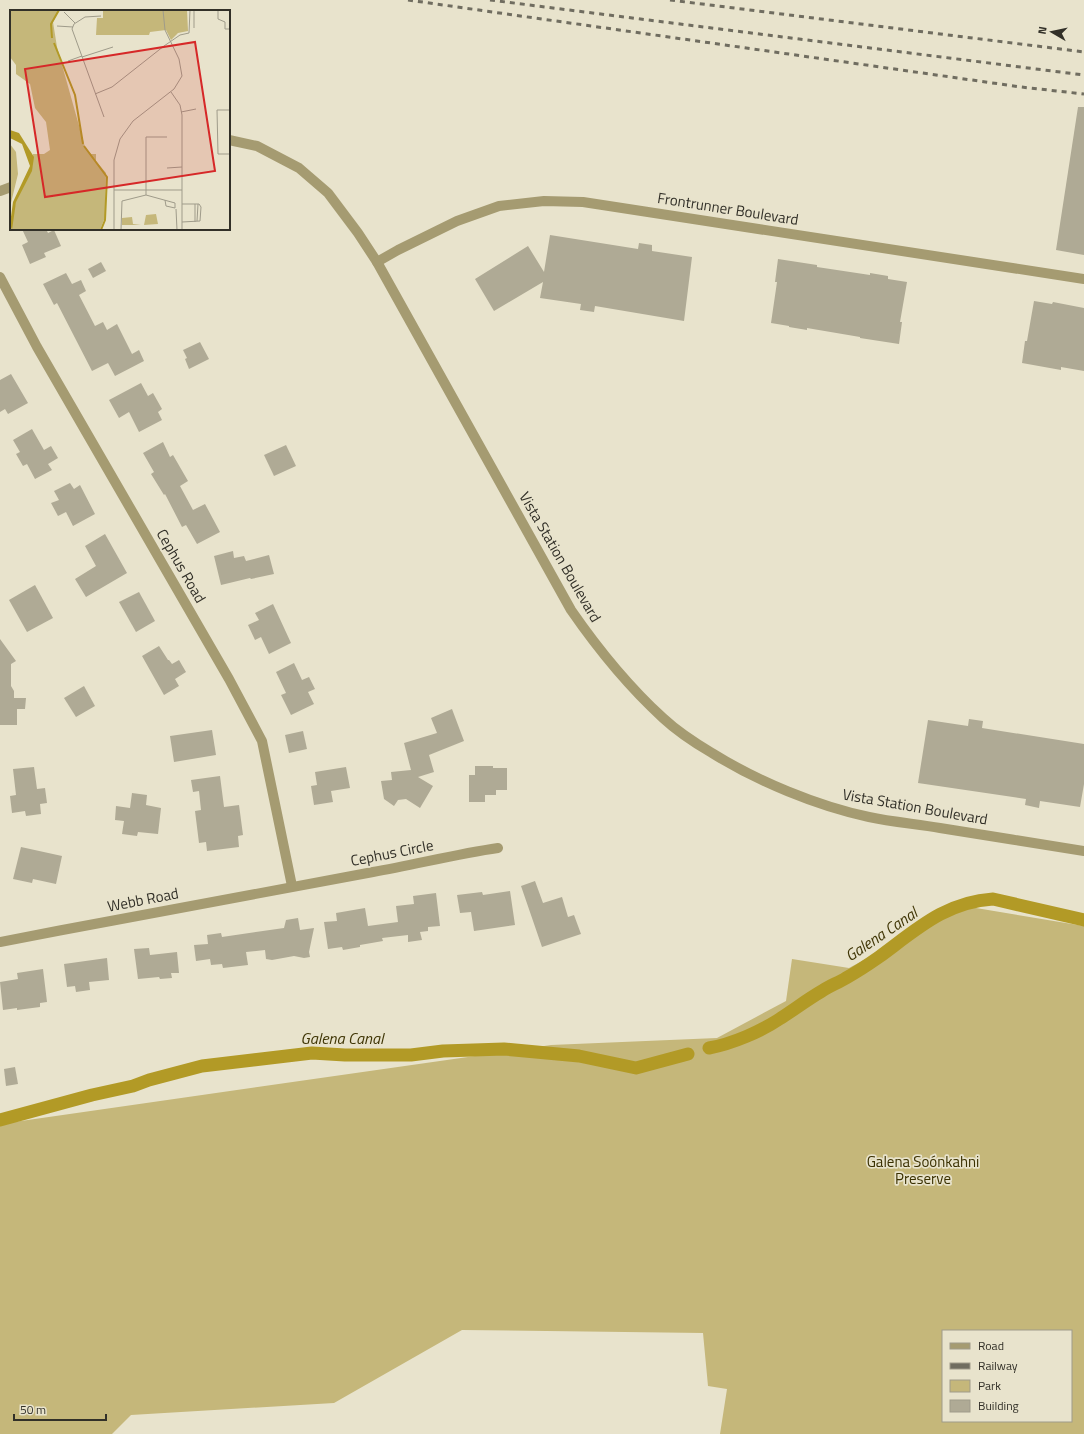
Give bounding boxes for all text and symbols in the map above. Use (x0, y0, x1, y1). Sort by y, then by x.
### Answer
inset map (10, 10, 230, 230)
north arrow (1032, 12, 1072, 52)
text: N (1034, 25, 1051, 35)
street label: Frontrunner Boulevard (656, 186, 800, 231)
street label: Vista Station Boulevard (514, 487, 607, 626)
street label: Cephus Road (151, 524, 212, 607)
street label: Vista Station Boulevard (841, 782, 990, 831)
street label: Cephus Circle (349, 833, 435, 872)
street label: Webb Road (105, 881, 180, 918)
water label: Galena Canal (840, 900, 923, 967)
water label: Galena Canal (301, 1026, 385, 1050)
park label: Galena Soónkahni Preserve (867, 1150, 979, 1190)
legend (942, 1330, 1072, 1422)
text: Road (978, 1336, 1004, 1355)
text: Railway (978, 1356, 1018, 1375)
text: Park (978, 1376, 1001, 1395)
scale bar (14, 1396, 106, 1422)
text: Building (978, 1396, 1019, 1415)
text: 50 m (20, 1400, 46, 1419)

